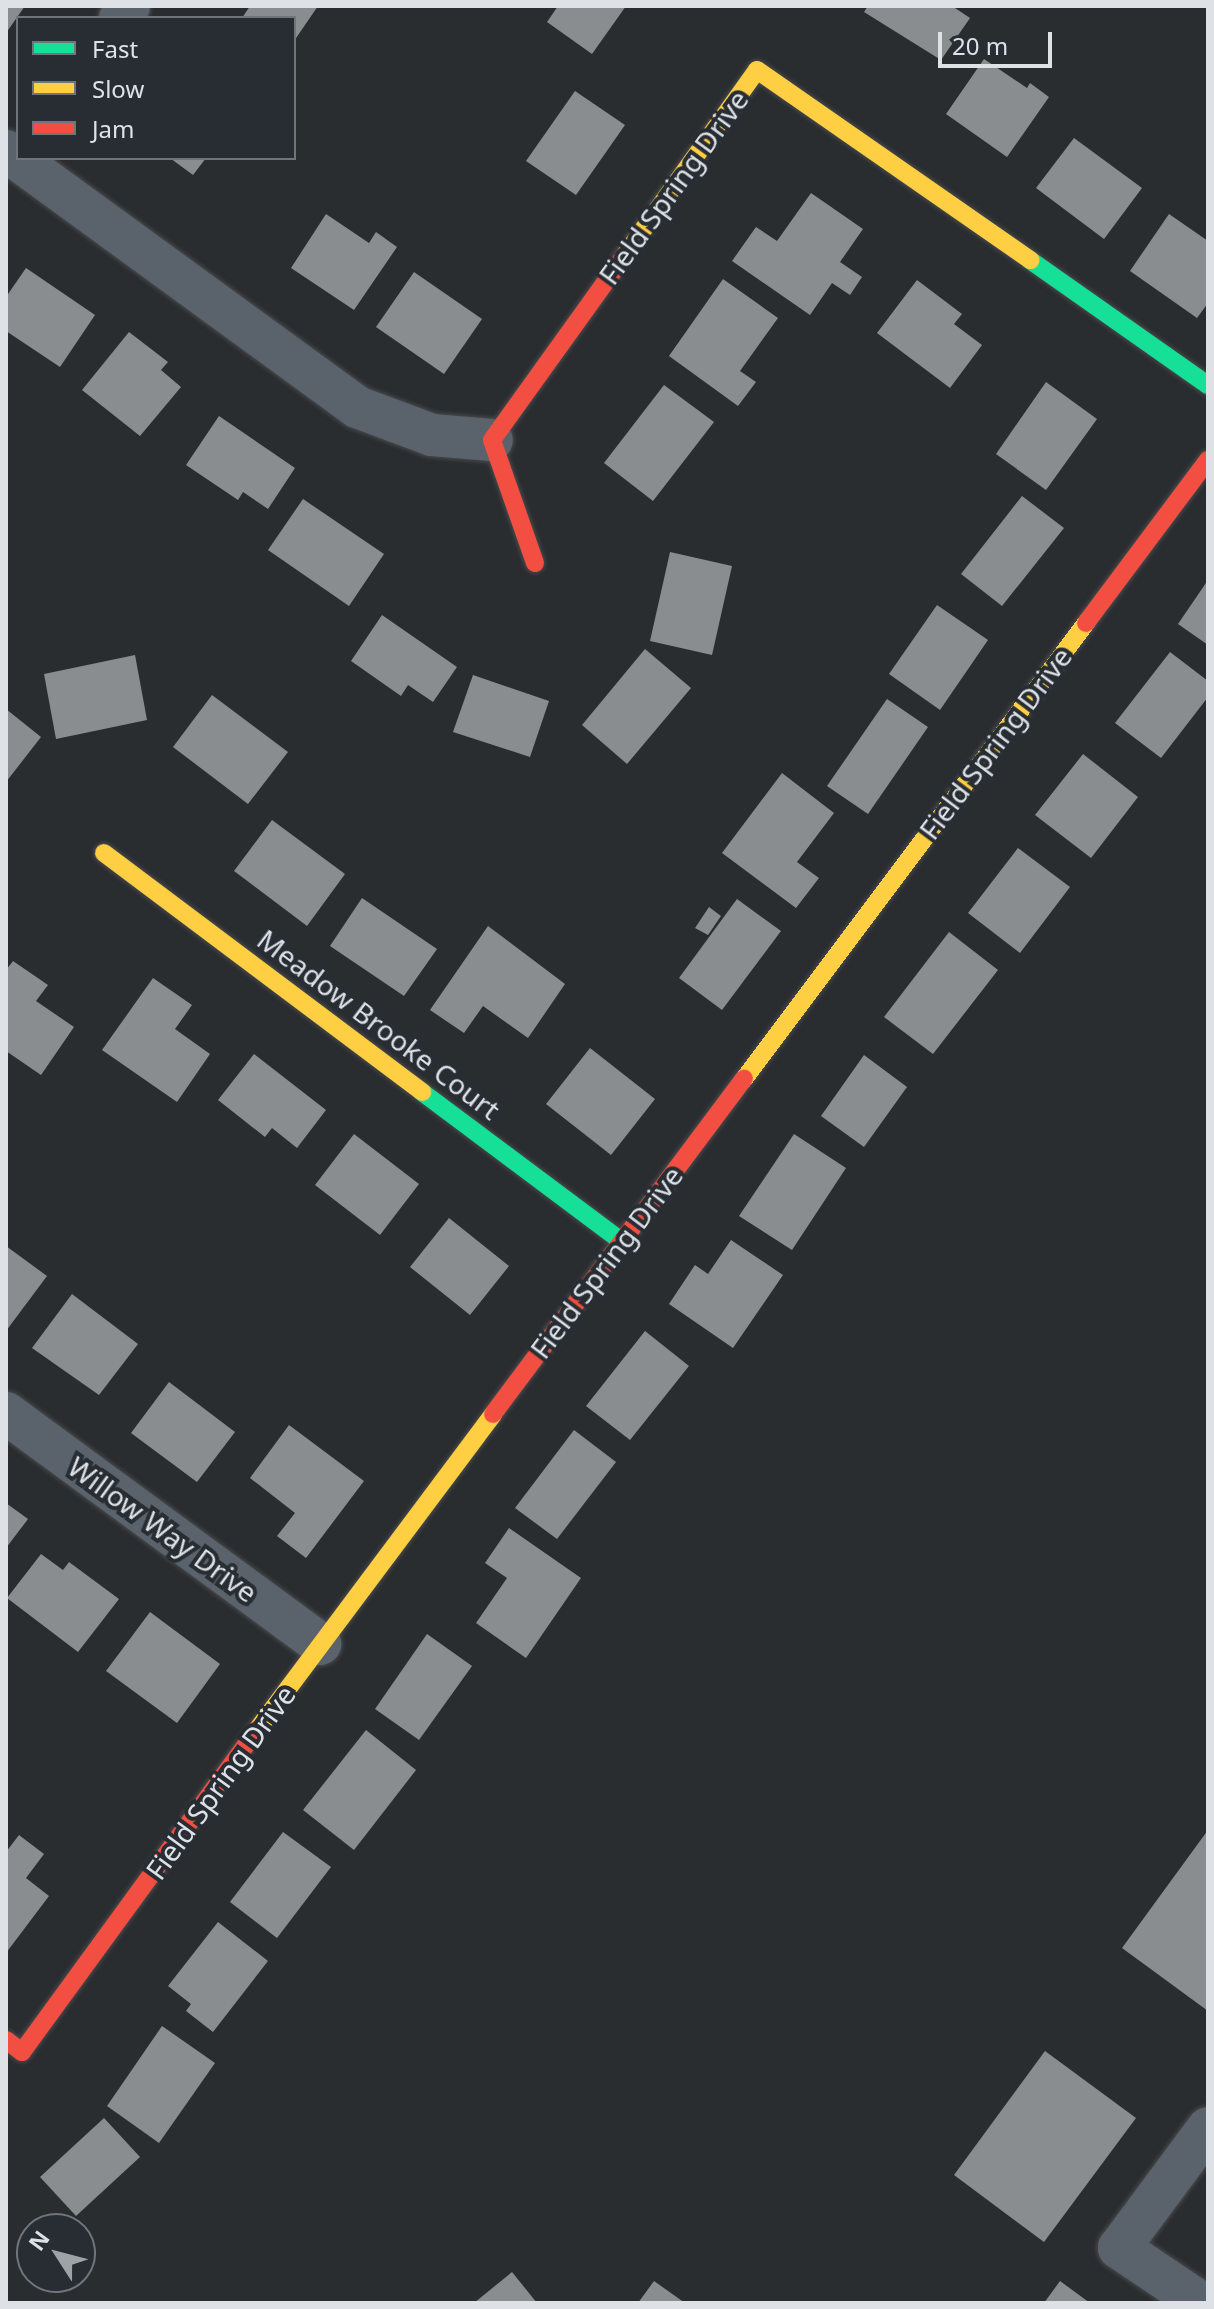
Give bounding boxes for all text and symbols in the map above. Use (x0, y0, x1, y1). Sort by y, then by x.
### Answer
legend (16, 16, 296, 160)
scale bar (942, 16, 1056, 66)
text: 20 m (952, 29, 1008, 62)
text: Fast (92, 32, 138, 65)
text: Slow (92, 72, 144, 105)
street label: Field Spring Drive (591, 83, 755, 291)
text: Jam (92, 112, 134, 145)
street label: Field Spring Drive (912, 640, 1078, 846)
street label: Meadow Brooke Court (251, 922, 507, 1126)
street label: Field Spring Drive (523, 1159, 689, 1365)
street label: Willow Way Drive (62, 1449, 264, 1609)
street label: Field Spring Drive (138, 1678, 302, 1886)
north arrow (16, 2213, 96, 2293)
text: N (21, 2224, 56, 2256)

